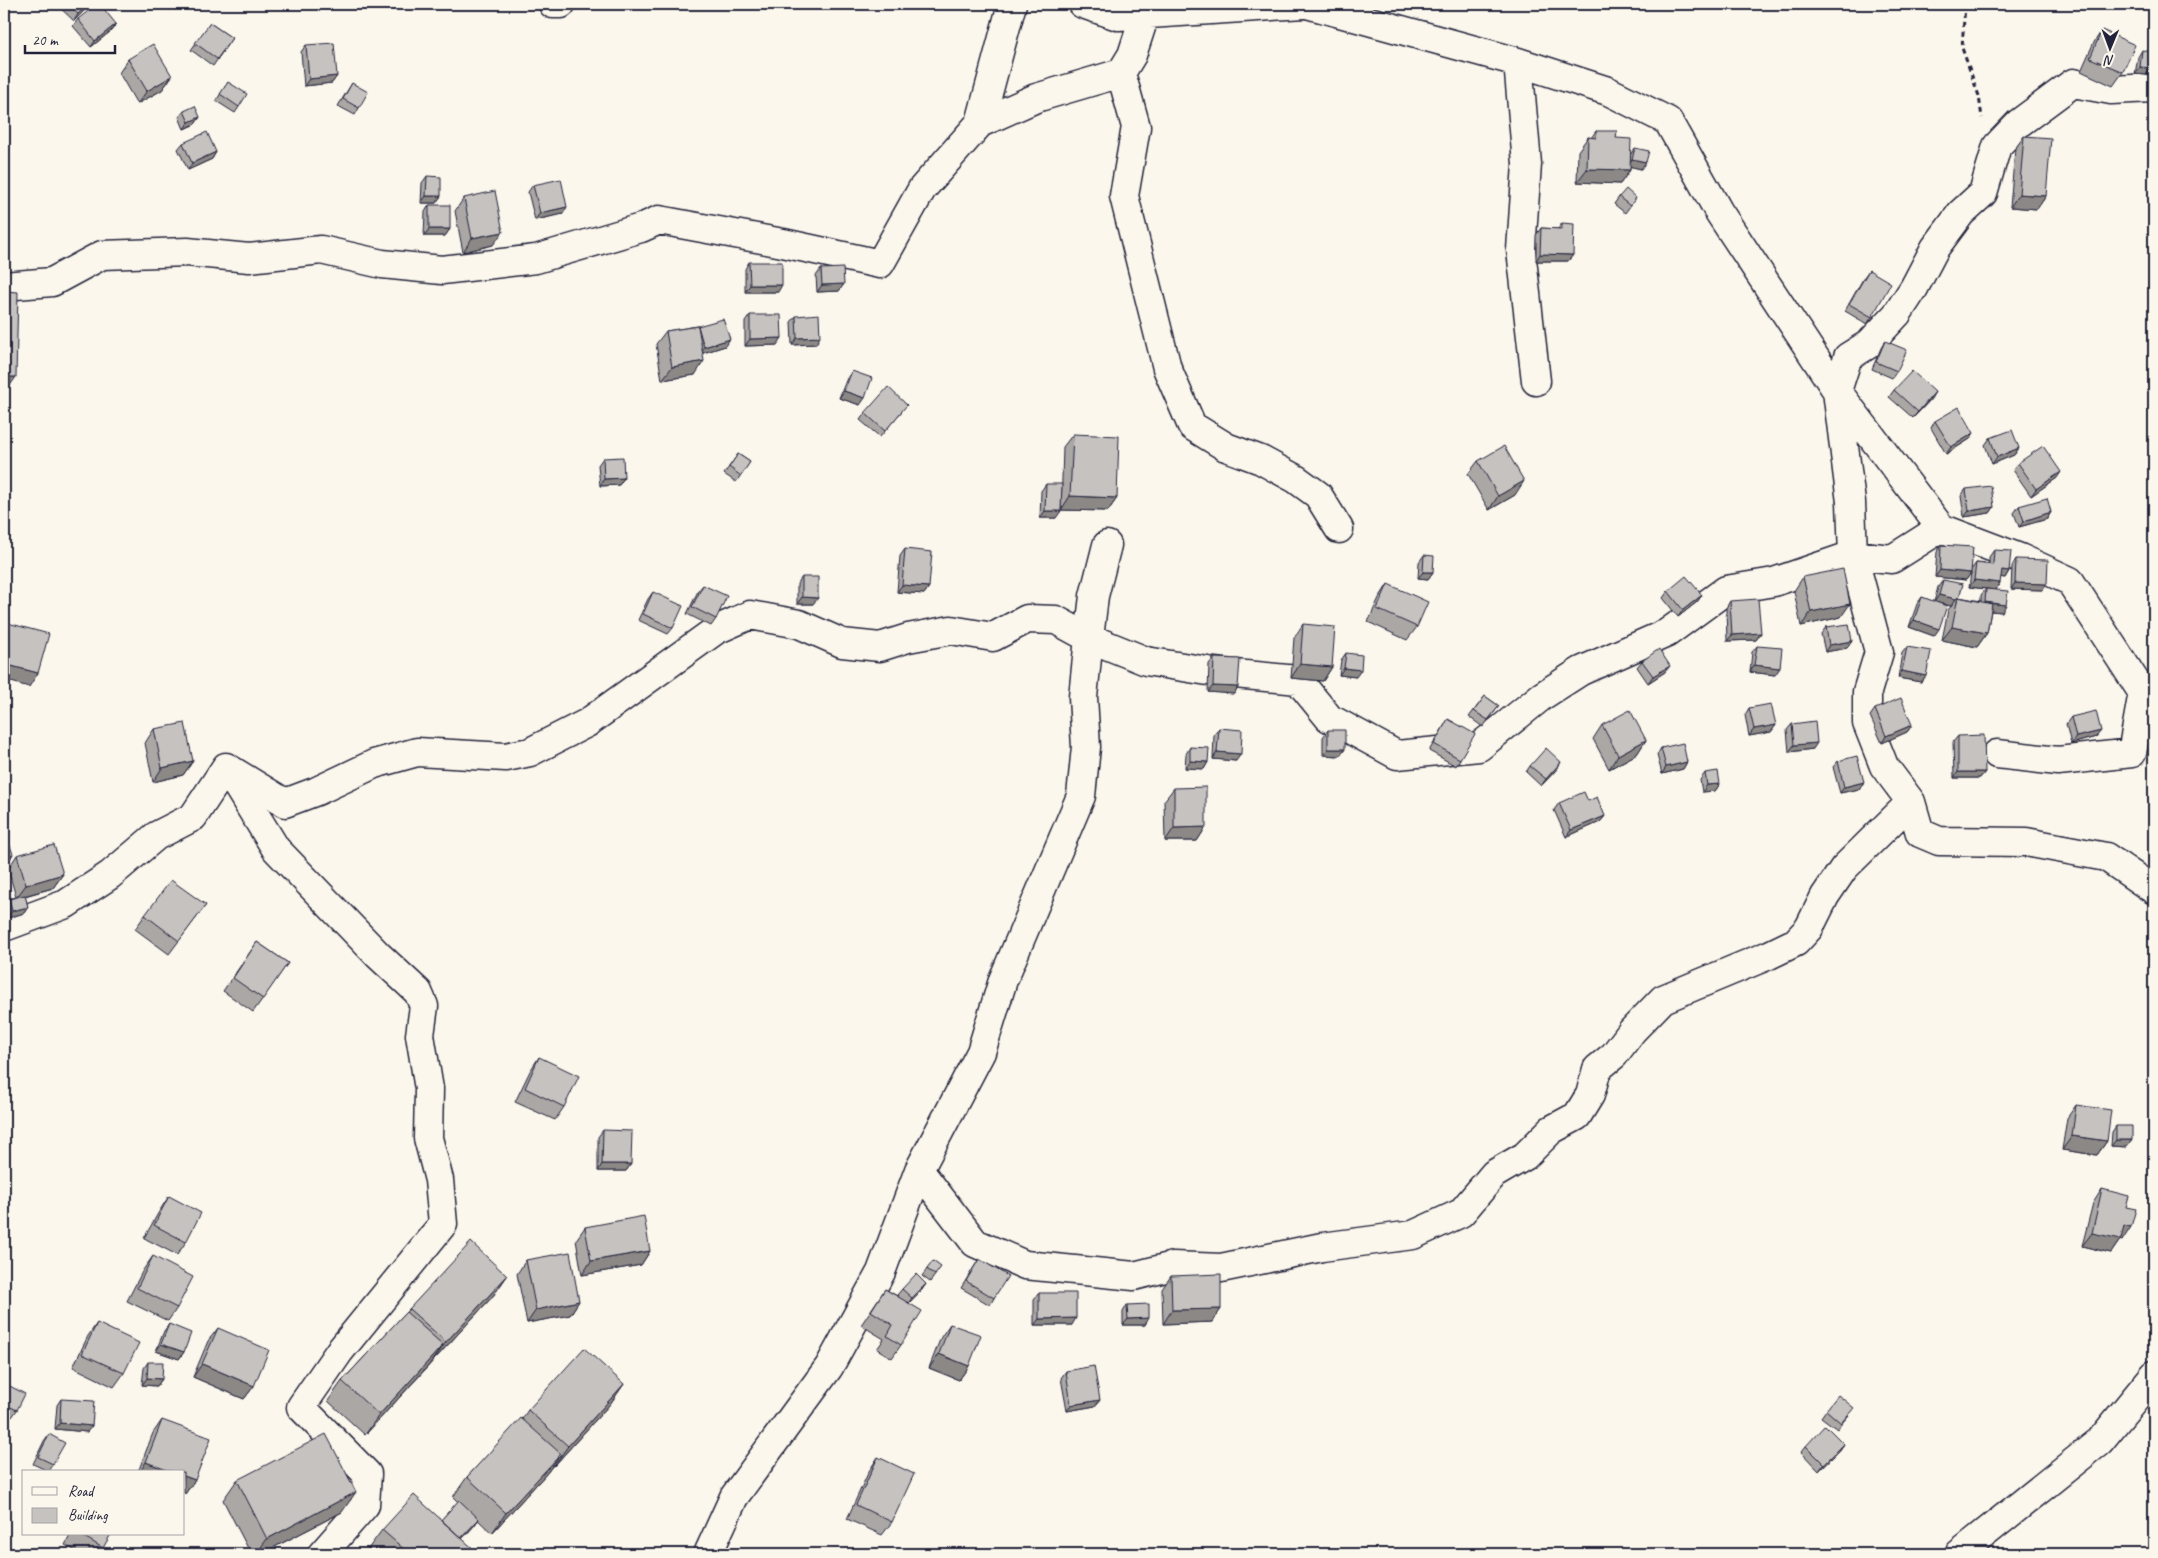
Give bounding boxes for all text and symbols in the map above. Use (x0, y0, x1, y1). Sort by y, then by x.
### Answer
scale bar (25, 22, 115, 54)
north arrow (2086, 22, 2136, 72)
text: 20 m (32, 31, 59, 50)
text: N (2103, 52, 2114, 69)
legend (22, 1470, 185, 1536)
text: Road (68, 1482, 95, 1501)
text: Building (68, 1506, 108, 1525)

